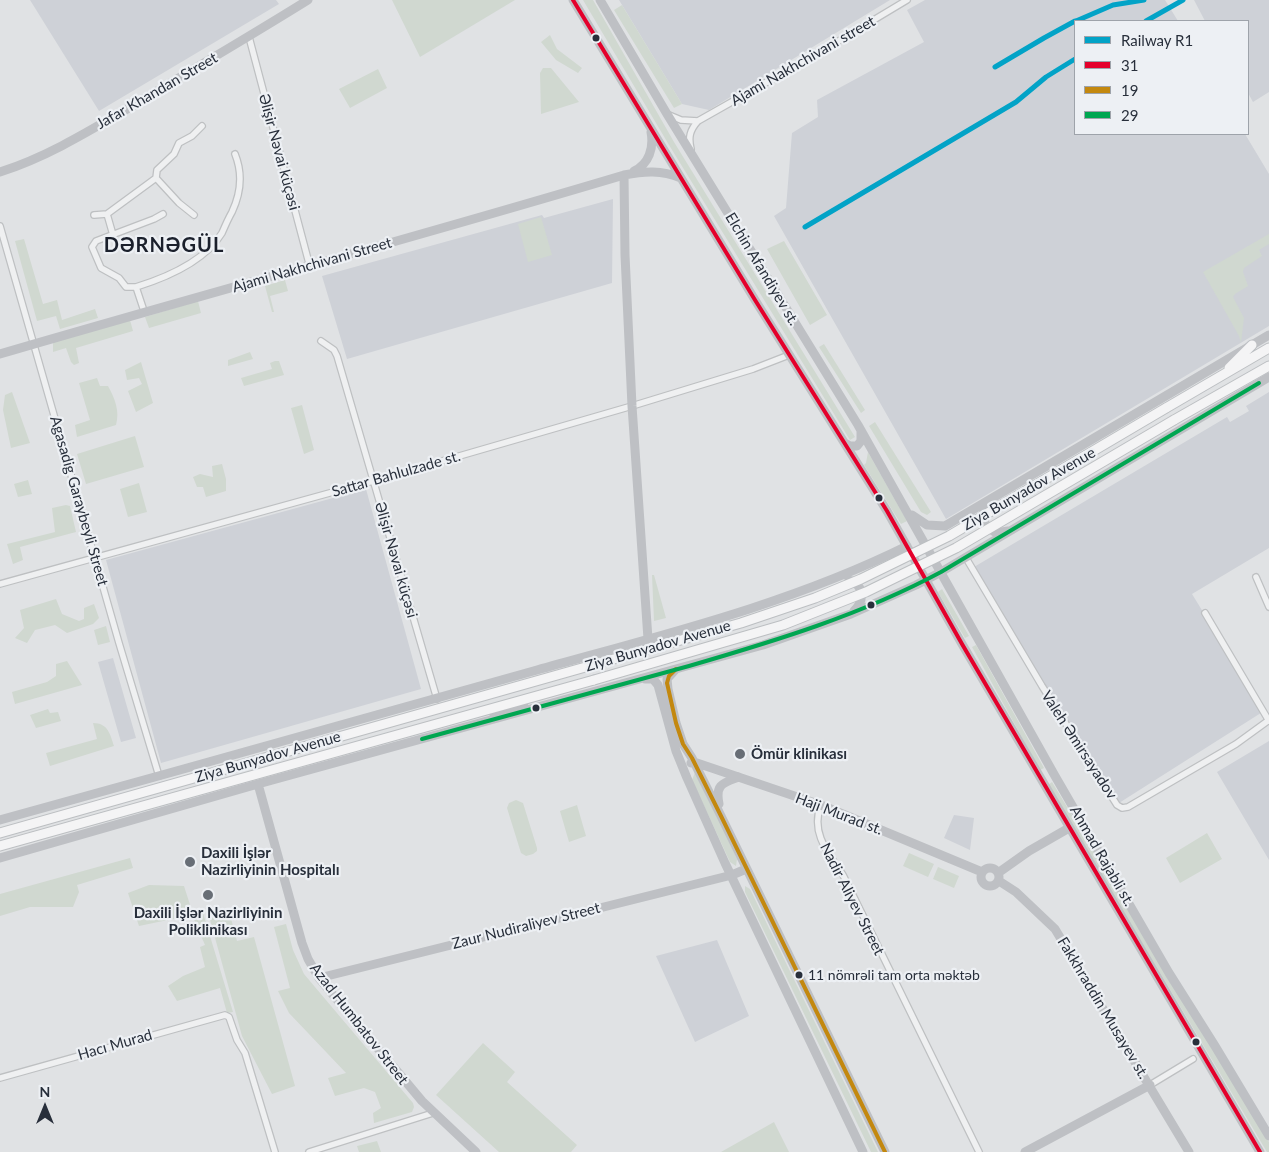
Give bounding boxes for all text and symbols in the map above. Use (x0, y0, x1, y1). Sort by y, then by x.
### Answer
street label: Ajami Nakhchivani street (728, 12, 878, 110)
legend (1074, 20, 1249, 135)
text: Railway R1 (1121, 31, 1193, 49)
unlabelled marker (591, 33, 601, 43)
street label: Jafar Khandan Street (93, 49, 221, 133)
text: 31 (1121, 56, 1138, 74)
text: 19 (1121, 81, 1138, 99)
street label: Əlişir Nəvai küçəsi (255, 92, 303, 212)
text: 29 (1121, 106, 1138, 124)
street label: Elchin Afandiyev st. (721, 209, 803, 329)
district label: DƏRNƏGÜL (103, 234, 225, 258)
street label: Ajami Nakhchivani Street (230, 234, 394, 296)
street label: Agasadig Garaybeyli Street (46, 414, 112, 588)
street label: Ziya Bunyadov Avenue (959, 444, 1099, 534)
street label: Sattar Bahlulzade st. (330, 447, 462, 501)
unlabelled marker (874, 493, 884, 503)
street label: Əlişir Nəvai küçəsi (371, 500, 421, 620)
unlabelled marker (866, 600, 876, 610)
street label: Ziya Bunyadov Avenue (583, 617, 733, 675)
street label: Valeh Əmirsayadov (1037, 687, 1121, 803)
unlabelled marker (531, 703, 541, 713)
street label: Ziya Bunyadov Avenue (193, 728, 343, 786)
place label: Ömür klinikası (751, 745, 847, 763)
marker: Ömür klinikası (733, 747, 747, 761)
street label: Haji Murad st. (793, 789, 885, 839)
street label: Ahmad Rajabli st. (1066, 803, 1138, 909)
street label: Nadir Aliyev Street (816, 840, 888, 958)
place label: Daxili İşlər Nazirliyinin Hospitalı (201, 844, 340, 879)
marker: Daxili İşlər Nazirliyinin Hospitalı (183, 855, 197, 869)
marker: Daxili İşlər Nazirliyinin Poliklinikası (201, 888, 215, 902)
street label: Zaur Nudiraliyev Street (450, 899, 602, 953)
place label: Daxili İşlər Nazirliyinin Poliklinikası (134, 904, 282, 939)
street label: Fakkhraddin Musayev st. (1054, 934, 1152, 1082)
street label: Azad Humbatov Street (306, 960, 412, 1088)
place label: 11 nömrəli tam orta məktəb (808, 967, 980, 983)
marker: 11 nömrəli tam orta məktəb (794, 970, 804, 980)
street label: Hacı Murad (76, 1026, 154, 1064)
unlabelled marker (1191, 1037, 1201, 1047)
north arrow (20, 1082, 70, 1132)
text: N (40, 1083, 50, 1100)

